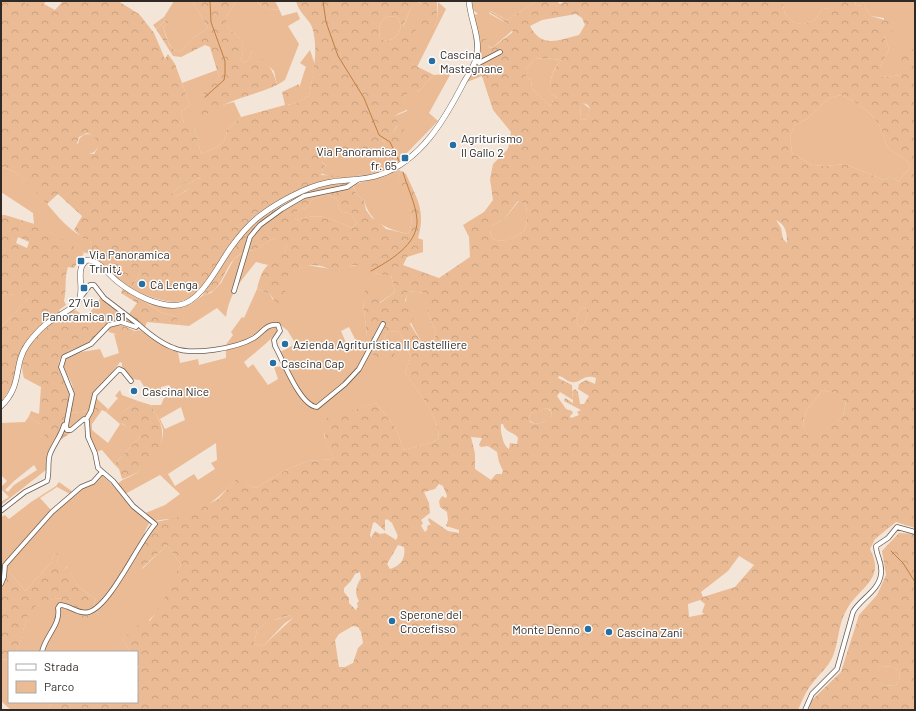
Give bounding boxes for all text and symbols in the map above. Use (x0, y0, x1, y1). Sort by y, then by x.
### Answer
place label: Cascina Mastegnane (440, 47, 503, 75)
marker: Cascina Mastegnane (427, 56, 437, 66)
place label: Agriturismo Il Gallo 2 (461, 131, 522, 159)
marker: Agriturismo Il Gallo 2 (448, 140, 458, 150)
place label: Via Panoramica fr. 65 (316, 144, 397, 172)
marker: Via Panoramica fr. 65 (400, 153, 410, 163)
place label: Via Panoramica Trinit¿ (89, 247, 170, 275)
marker: Via Panoramica Trinit¿ (76, 256, 86, 266)
place label: Cà Lenga (150, 277, 198, 291)
marker: Cà Lenga (137, 279, 147, 289)
marker: 27 Via Panoramica n 81 (79, 283, 89, 293)
place label: 27 Via Panoramica n 81 (42, 295, 126, 323)
place label: Azienda Agrituristica Il Castelliere (293, 337, 467, 351)
marker: Azienda Agrituristica Il Castelliere (280, 339, 290, 349)
place label: Cascina Cap (281, 356, 344, 370)
marker: Cascina Cap (268, 358, 278, 368)
place label: Cascina Nice (142, 384, 209, 398)
marker: Cascina Nice (129, 386, 139, 396)
place label: Sperone del Crocefisso (400, 607, 462, 635)
marker: Sperone del Crocefisso (387, 616, 397, 626)
place label: Monte Denno (512, 622, 580, 636)
marker: Monte Denno (583, 624, 593, 634)
place label: Cascina Zani (617, 625, 683, 639)
marker: Cascina Zani (604, 627, 614, 637)
legend (8, 651, 138, 703)
text: Strada (44, 659, 79, 673)
text: Parco (44, 679, 74, 693)

